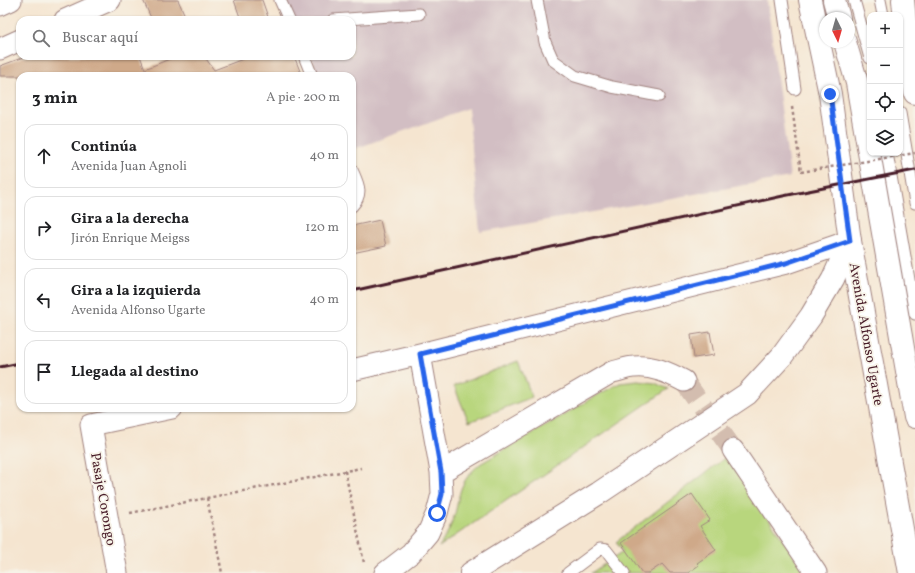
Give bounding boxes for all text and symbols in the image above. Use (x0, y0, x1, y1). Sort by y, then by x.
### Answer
north arrow (819, 12, 855, 48)
map controls (867, 12, 903, 156)
button: + (867, 12, 903, 48)
search box (16, 16, 356, 60)
icon: search (30, 27, 52, 49)
text: Buscar aquí (62, 28, 138, 49)
button: − (867, 48, 903, 84)
button: locate (867, 84, 903, 120)
route end (821, 85, 839, 103)
text: 3 min (32, 87, 78, 110)
text: A pie · 200 m (266, 89, 340, 107)
button: layers (867, 120, 903, 156)
text: Continúa (71, 137, 137, 158)
icon: ahead (33, 145, 55, 167)
text: 40 m (310, 147, 339, 165)
text: Avenida Juan Agnoli (71, 158, 187, 176)
text: Gira a la derecha (71, 209, 189, 230)
icon: right (33, 217, 55, 239)
text: 120 m (305, 219, 339, 237)
text: Jirón Enrique Meigss (71, 230, 190, 248)
street label: Avenida Alfonso Ugarte (844, 261, 888, 408)
text: Gira a la izquierda (71, 281, 201, 302)
icon: left (33, 289, 55, 311)
text: 40 m (310, 291, 339, 309)
text: Avenida Alfonso Ugarte (71, 302, 206, 320)
icon: arrive (33, 361, 55, 383)
text: Llegada al destino (71, 362, 199, 383)
street label: Pasaje Corongo (85, 451, 120, 547)
route start (428, 504, 446, 522)

